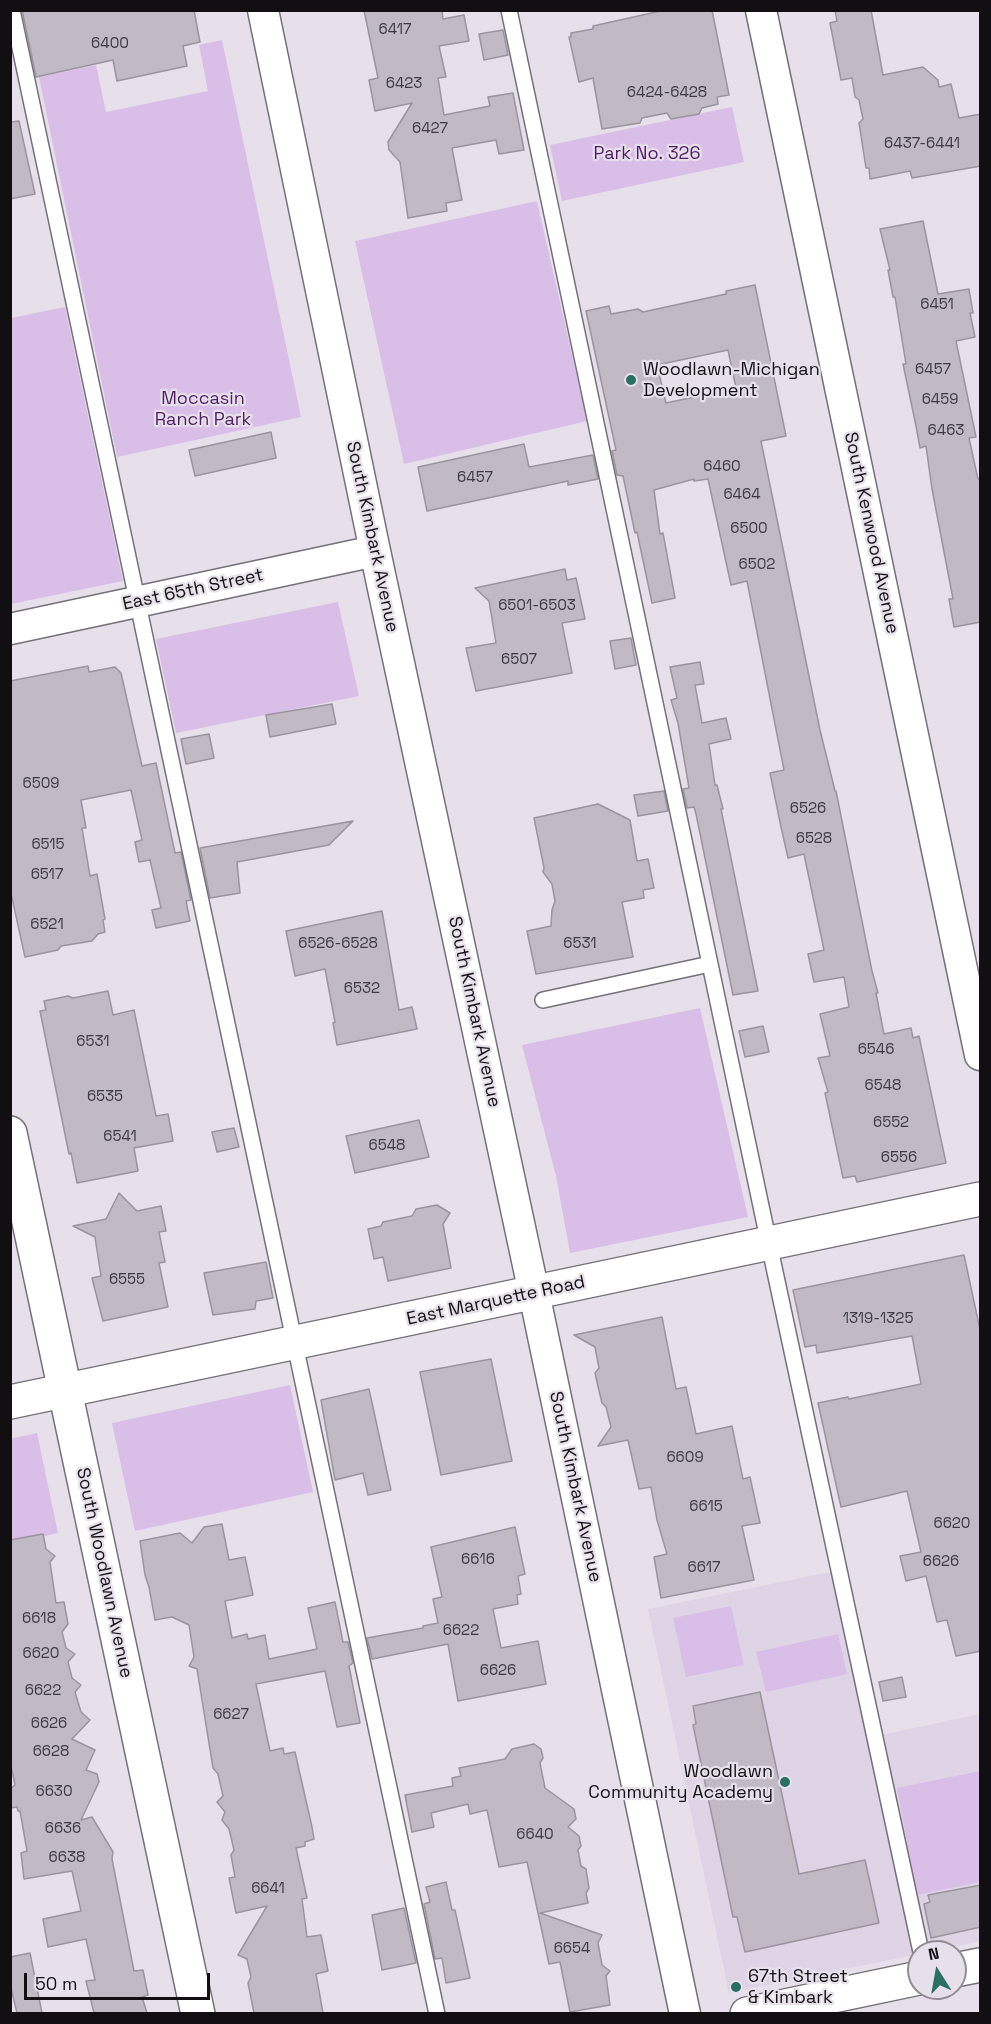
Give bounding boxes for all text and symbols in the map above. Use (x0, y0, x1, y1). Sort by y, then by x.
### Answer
house number: 6417 (379, 21, 411, 39)
house number: 6400 (91, 35, 129, 53)
house number: 6423 (386, 75, 422, 93)
house number: 6424-6428 (627, 84, 707, 102)
house number: 6427 (412, 120, 448, 138)
house number: 6437-6441 (884, 135, 960, 153)
park label: Park No. 326 (594, 143, 700, 165)
house number: 6451 (920, 296, 954, 314)
place label: Woodlawn-Michigan Development (643, 359, 820, 401)
house number: 6457 (915, 361, 951, 379)
marker: Woodlawn-Michigan Development (624, 373, 638, 387)
park label: Moccasin Ranch Park (155, 388, 251, 430)
house number: 6459 (922, 391, 958, 409)
house number: 6463 (928, 422, 964, 440)
street label: South Kenwood Avenue (839, 430, 903, 636)
street label: South Kimbark Avenue (341, 440, 403, 634)
house number: 6460 (703, 458, 741, 476)
house number: 6457 (457, 469, 493, 487)
house number: 6464 (723, 486, 761, 504)
house number: 6500 (730, 520, 768, 538)
house number: 6502 (739, 556, 775, 574)
street label: East 65th Street (121, 565, 265, 615)
house number: 6501-6503 (498, 597, 576, 615)
house number: 6507 (501, 651, 537, 669)
house number: 6509 (23, 775, 59, 793)
house number: 6526 (790, 800, 826, 818)
house number: 6528 (796, 830, 832, 848)
house number: 6515 (31, 836, 65, 854)
house number: 6517 (31, 866, 63, 884)
street label: South Kimbark Avenue (443, 915, 505, 1109)
house number: 6521 (30, 916, 64, 934)
house number: 6526-6528 (298, 935, 378, 953)
house number: 6531 (563, 935, 597, 953)
house number: 6532 (344, 980, 380, 998)
house number: 6531 (76, 1033, 110, 1051)
house number: 6546 (858, 1041, 894, 1059)
house number: 6548 (865, 1077, 901, 1095)
house number: 6535 (87, 1088, 123, 1106)
house number: 6552 (873, 1114, 909, 1132)
house number: 6541 (103, 1128, 137, 1146)
house number: 6548 (369, 1137, 405, 1155)
house number: 6556 (881, 1149, 917, 1167)
house number: 6555 (109, 1271, 145, 1289)
street label: East Marquette Road (405, 1272, 587, 1330)
house number: 1319-1325 (843, 1310, 913, 1328)
street label: South Kimbark Avenue (544, 1390, 606, 1584)
house number: 6609 (666, 1449, 704, 1467)
street label: South Woodlawn Avenue (71, 1466, 137, 1680)
house number: 6615 (689, 1498, 723, 1516)
house number: 6620 (934, 1515, 970, 1533)
house number: 6616 (461, 1551, 495, 1569)
house number: 6626 (923, 1553, 959, 1571)
house number: 6617 (687, 1559, 721, 1577)
house number: 6618 (22, 1610, 56, 1628)
house number: 6622 (443, 1622, 479, 1640)
house number: 6620 (23, 1645, 59, 1663)
house number: 6626 (480, 1662, 516, 1680)
house number: 6622 (25, 1682, 61, 1700)
house number: 6627 (213, 1706, 249, 1724)
house number: 6626 (31, 1715, 67, 1733)
house number: 6628 (33, 1743, 69, 1761)
place label: Woodlawn Community Academy (588, 1761, 773, 1804)
marker: Woodlawn Community Academy (778, 1775, 792, 1789)
house number: 6630 (35, 1783, 73, 1801)
house number: 6636 (45, 1820, 81, 1838)
house number: 6640 (516, 1826, 554, 1844)
house number: 6638 (49, 1849, 85, 1867)
house number: 6641 (251, 1880, 285, 1898)
house number: 6654 (554, 1940, 590, 1958)
north arrow (907, 1940, 967, 2000)
text: N (927, 1942, 941, 1965)
scale bar (27, 1961, 213, 1999)
place label: 67th Street & Kimbark (748, 1966, 848, 2008)
text: 50 m (35, 1972, 77, 1995)
marker: 67th Street & Kimbark (729, 1980, 743, 1994)

